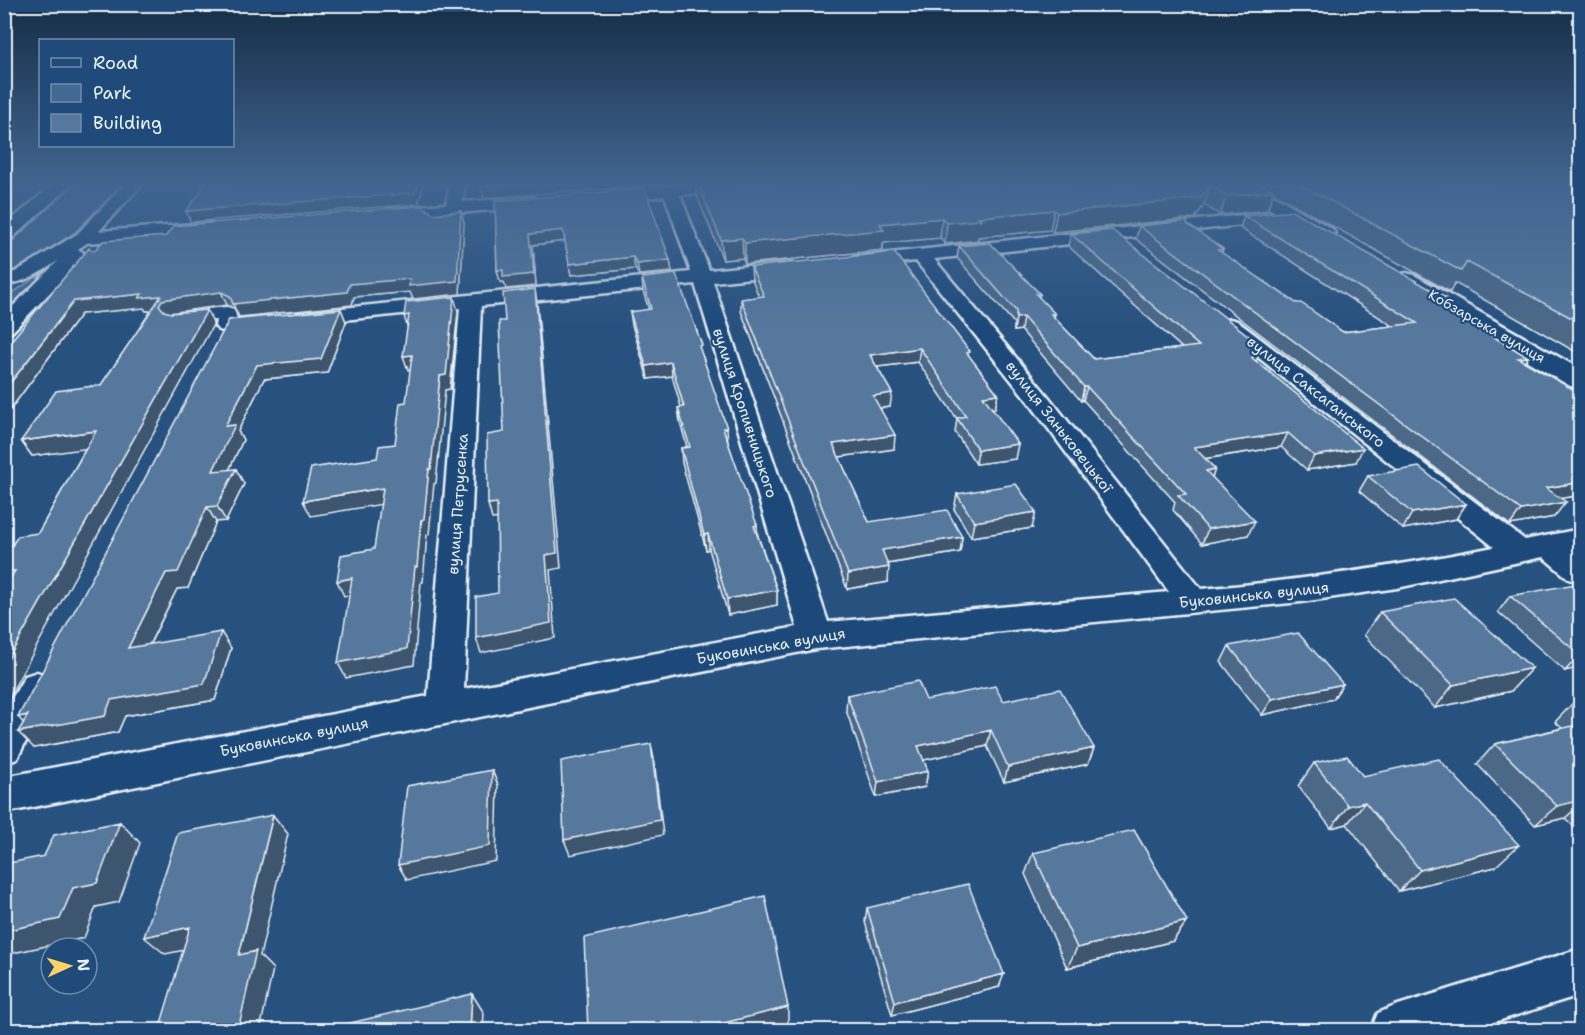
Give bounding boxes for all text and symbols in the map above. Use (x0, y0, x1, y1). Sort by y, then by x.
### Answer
legend (39, 39, 234, 147)
text: Road (93, 51, 138, 75)
text: Park (93, 81, 132, 105)
text: Building (93, 111, 162, 135)
street label: Кобзарська вулиця (1425, 285, 1549, 367)
street label: вулиця Кропивницького (708, 326, 782, 500)
street label: вулиця Саксаганського (1243, 332, 1389, 452)
street label: вулиця Заньковецької (1001, 357, 1117, 498)
street label: вулиця Петрусенка (443, 432, 473, 575)
street label: Буковинська вулиця (1178, 577, 1330, 613)
street label: Буковинська вулиця (695, 623, 847, 669)
street label: Буковинська вулиця (218, 713, 370, 761)
north arrow (39, 936, 99, 996)
text: N (73, 958, 94, 972)

